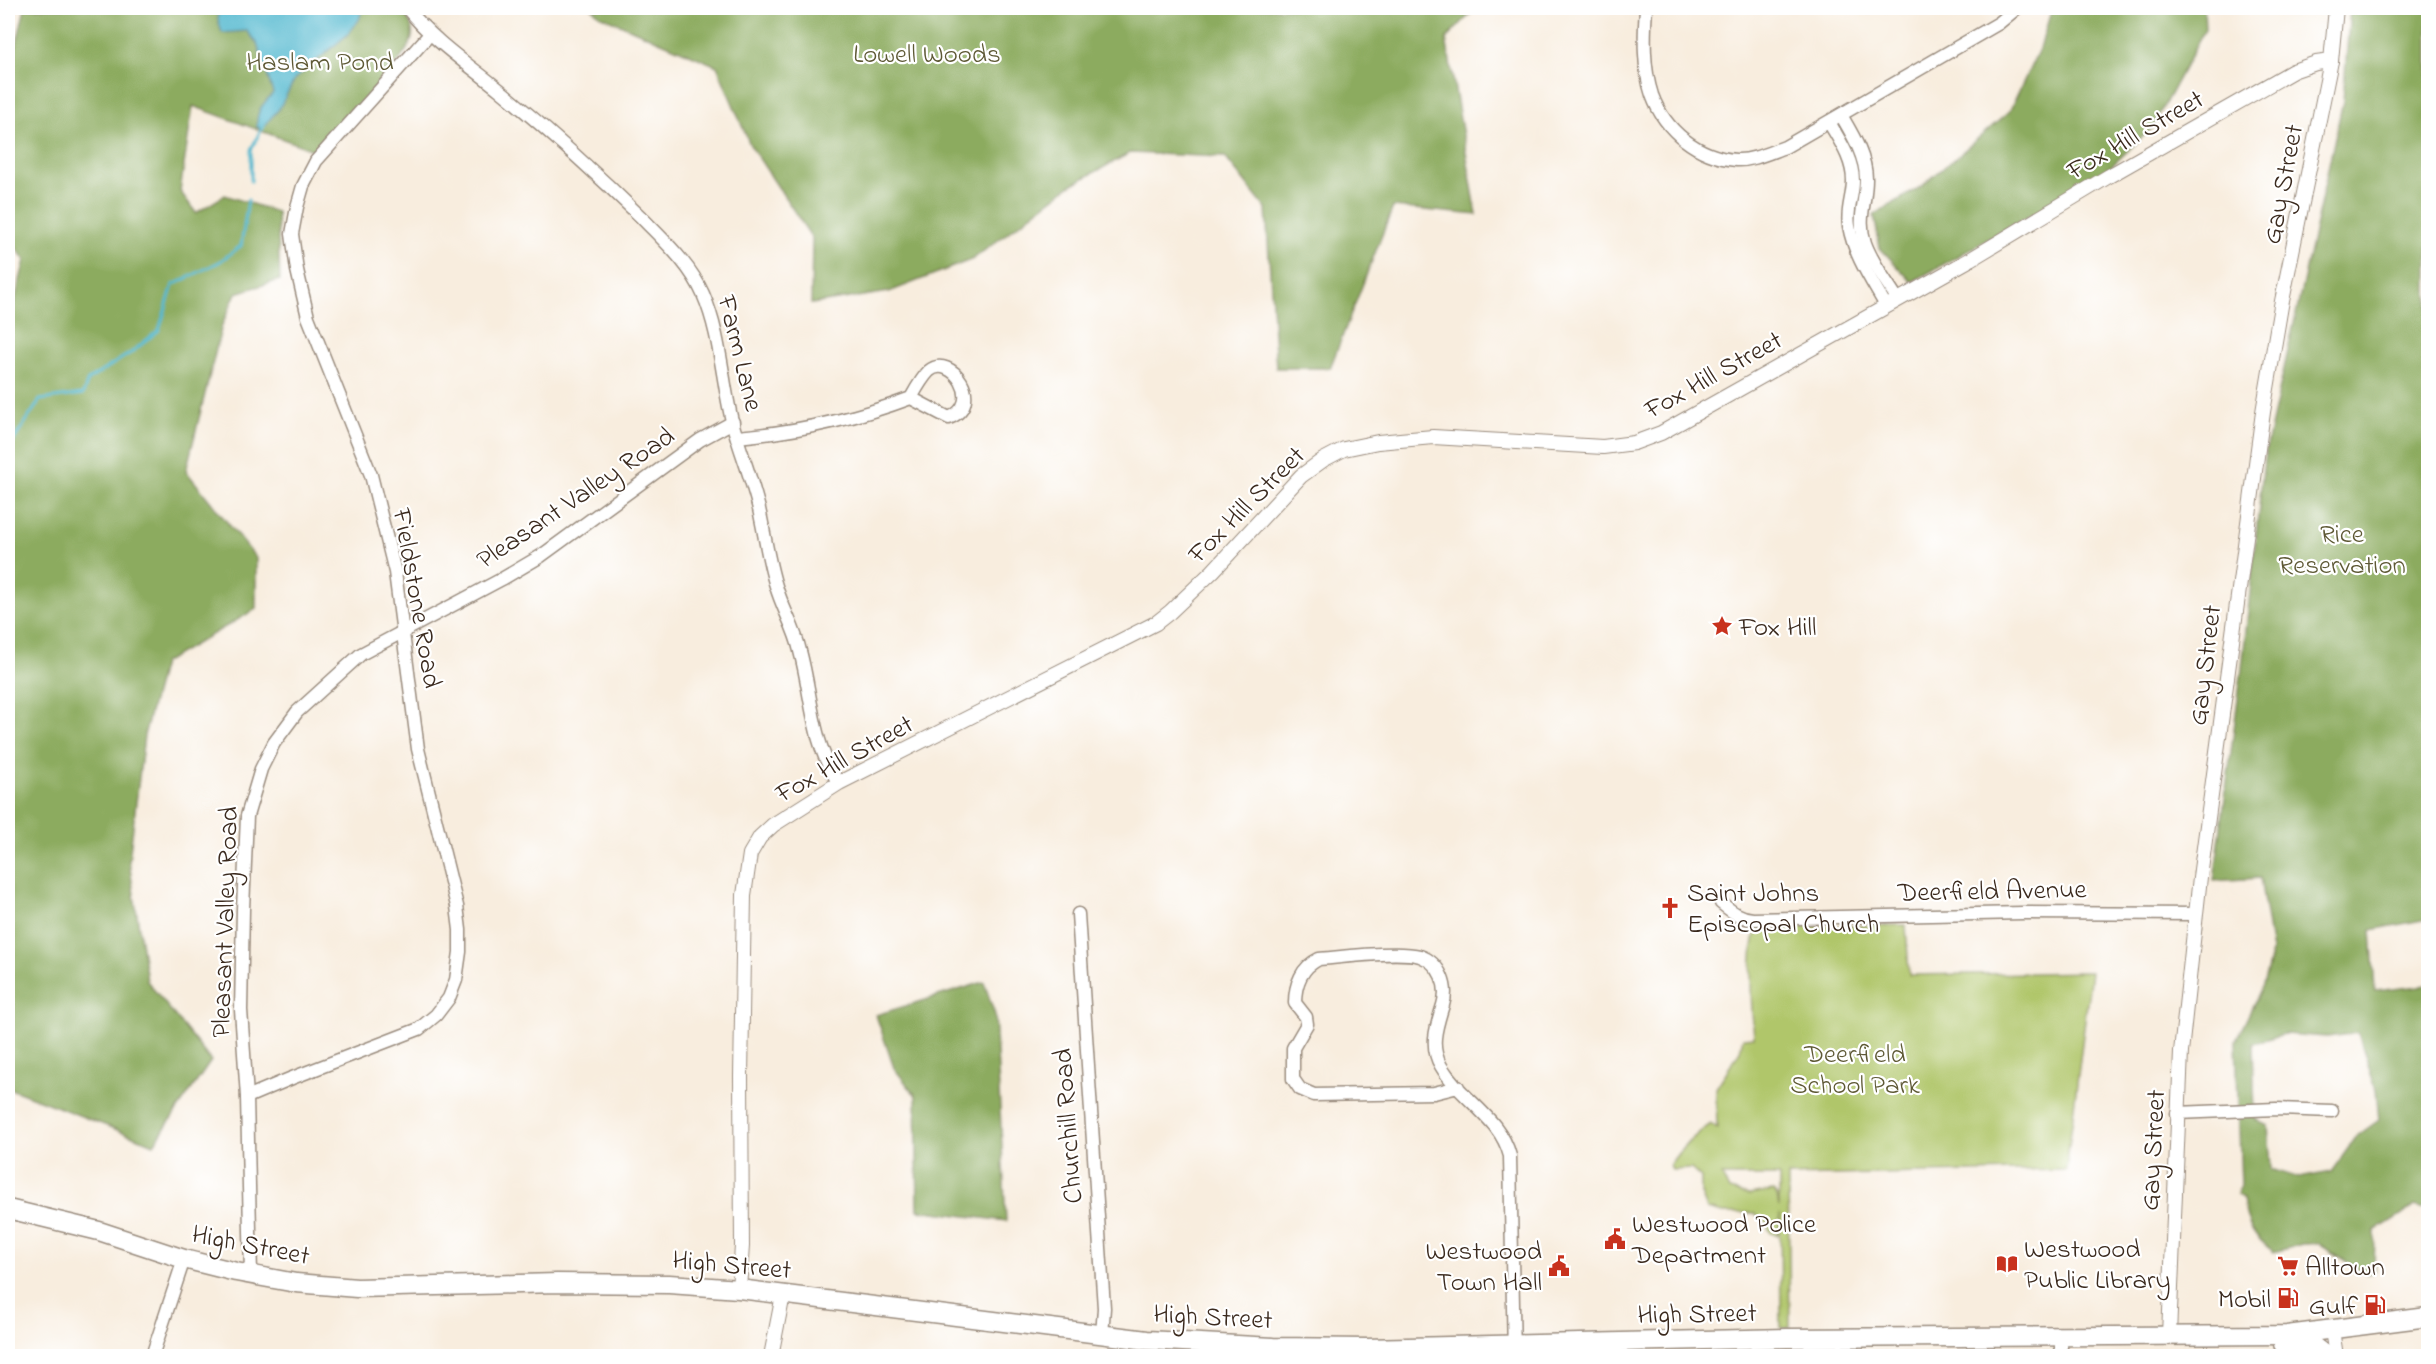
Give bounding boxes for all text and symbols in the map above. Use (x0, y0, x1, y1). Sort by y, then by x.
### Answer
park label: Lowell Woods (853, 36, 1001, 75)
park label: Haslam Pond (246, 44, 394, 83)
street label: Fox Hill Street (2060, 81, 2212, 192)
street label: Gay Street (2254, 121, 2315, 248)
street label: Farm Lane (705, 291, 772, 417)
street label: Fox Hill Street (1637, 322, 1790, 431)
street label: Pleasant Valley Road (469, 418, 683, 580)
street label: Fox Hill Street (1179, 438, 1315, 574)
street label: Fieldstone Road (380, 504, 451, 691)
park label: Rice Reservation (2278, 516, 2406, 586)
street label: Gay Street (2180, 603, 2233, 728)
place label: Fox Hill (1738, 609, 1817, 648)
place icon: Fox Hill (1710, 614, 1734, 638)
street label: Fox Hill Street (768, 706, 921, 815)
street label: Pleasant Valley Road (203, 806, 250, 1039)
street label: Deerfield Avenue (1896, 871, 2088, 914)
place label: Saint Johns Episcopal Church (1687, 875, 1879, 945)
church icon: Saint Johns Episcopal Church (1658, 896, 1682, 920)
park label: Deerfield School Park (1790, 1036, 1920, 1106)
street label: Churchill Road (1045, 1047, 1094, 1205)
street label: Gay Street (2132, 1089, 2177, 1212)
place label: Westwood Police Department (1631, 1206, 1817, 1276)
street label: High Street (188, 1216, 313, 1277)
public building icon: Westwood Police Department (1603, 1227, 1627, 1251)
place label: Westwood Public Library (2024, 1231, 2170, 1301)
place label: Westwood Town Hall (1425, 1233, 1542, 1303)
street label: High Street (671, 1242, 793, 1291)
place label: Alltown (2305, 1249, 2385, 1288)
library icon: Westwood Public Library (1995, 1252, 2019, 1276)
public building icon: Westwood Town Hall (1547, 1254, 1571, 1278)
supermarket icon: Alltown (2276, 1254, 2300, 1278)
place label: Mobil (2218, 1281, 2271, 1320)
fuel station icon: Mobil (2276, 1286, 2300, 1310)
place label: Gulf (2309, 1288, 2358, 1327)
fuel station icon: Gulf (2363, 1293, 2387, 1317)
street label: High Street (1637, 1295, 1757, 1336)
street label: High Street (1152, 1296, 1273, 1341)

